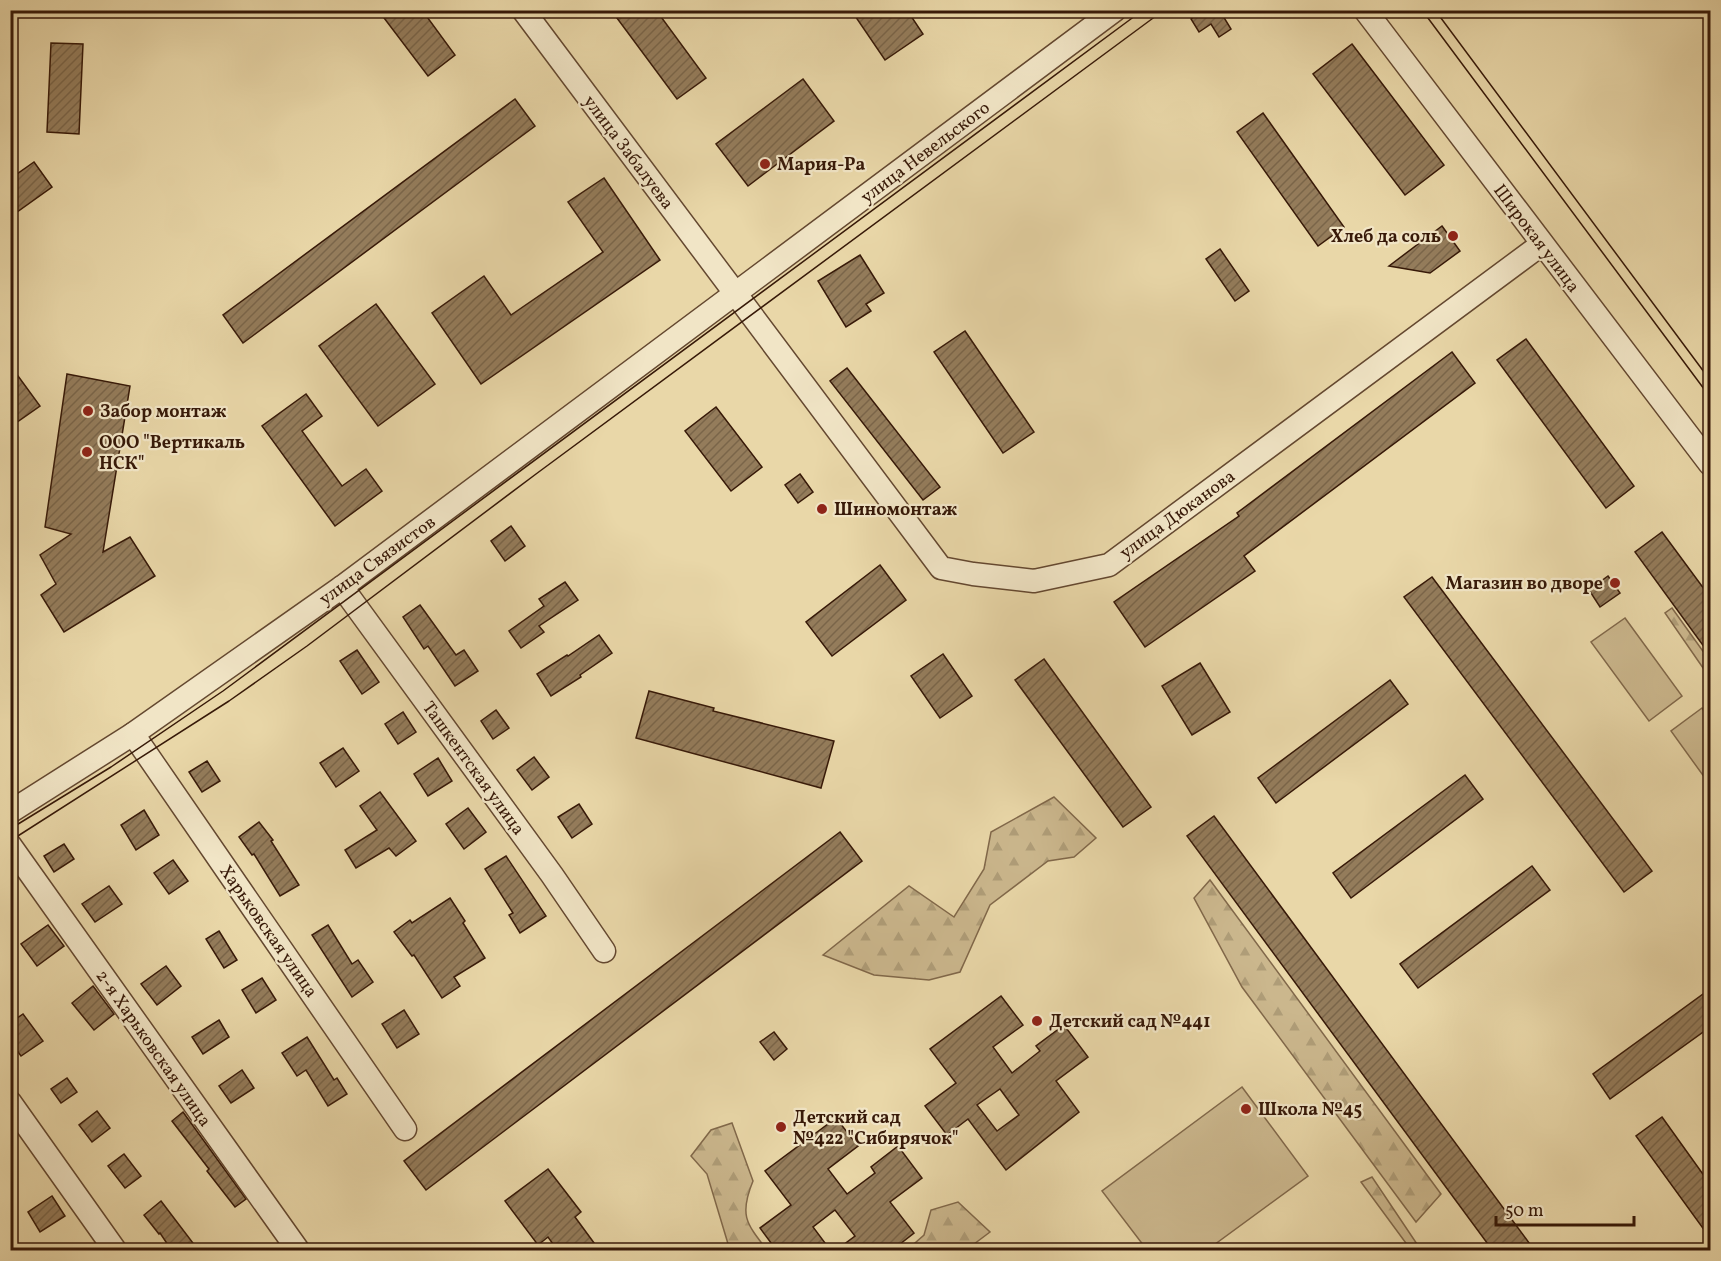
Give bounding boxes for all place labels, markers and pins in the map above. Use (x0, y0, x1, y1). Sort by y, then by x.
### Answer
place label: Мария-Ра (777, 153, 866, 178)
marker: Мария-Ра (758, 157, 772, 171)
place label: Хлеб да соль (1331, 225, 1441, 250)
marker: Хлеб да соль (1446, 229, 1460, 243)
place label: Забор монтаж (100, 400, 227, 425)
marker: Забор монтаж (81, 404, 95, 418)
place label: ООО "Вертикаль НСК" (99, 431, 245, 477)
marker: ООО "Вертикаль НСК" (80, 445, 94, 459)
place label: Шиномонтаж (834, 498, 957, 523)
marker: Шиномонтаж (815, 502, 829, 516)
place label: Магазин во дворе (1446, 572, 1603, 597)
marker: Магазин во дворе (1608, 576, 1622, 590)
place label: Детский сад №441 (1049, 1010, 1210, 1035)
marker: Детский сад №441 (1030, 1014, 1044, 1028)
place label: Школа №45 (1258, 1098, 1362, 1123)
marker: Школа №45 (1239, 1102, 1253, 1116)
place label: Детский сад №422 "Сибирячок" (793, 1106, 959, 1152)
marker: Детский сад №422 "Сибирячок" (774, 1120, 788, 1134)

